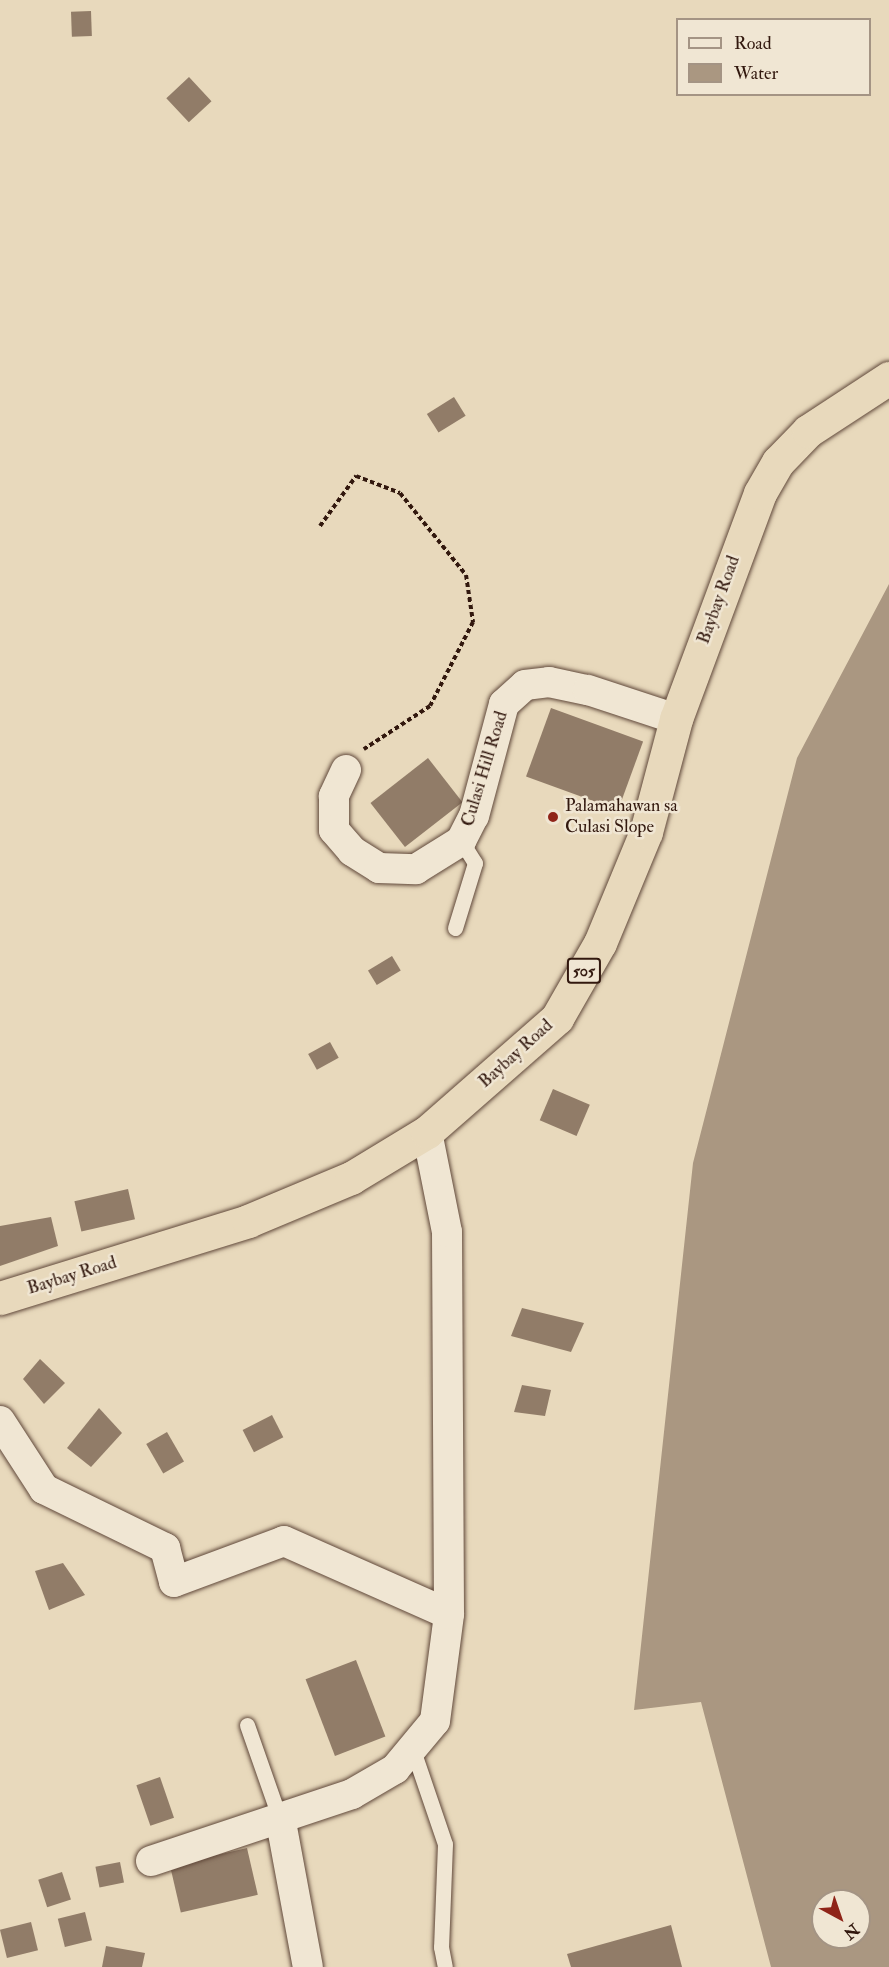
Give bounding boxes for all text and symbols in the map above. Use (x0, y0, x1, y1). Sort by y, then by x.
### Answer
legend (676, 18, 871, 96)
text: Road (734, 32, 772, 55)
text: Water (734, 62, 778, 85)
street label: Baybay Road (693, 553, 745, 647)
street label: Culasi Hill Road (457, 709, 513, 829)
place label: Palamahawan sa Culasi Slope (565, 796, 678, 838)
marker: Palamahawan sa Culasi Slope (546, 810, 560, 824)
road number: 505 (566, 958, 602, 984)
street label: Baybay Road (474, 1015, 558, 1093)
street label: Baybay Road (25, 1252, 119, 1300)
north arrow (811, 1889, 871, 1949)
text: N (839, 1919, 863, 1944)

